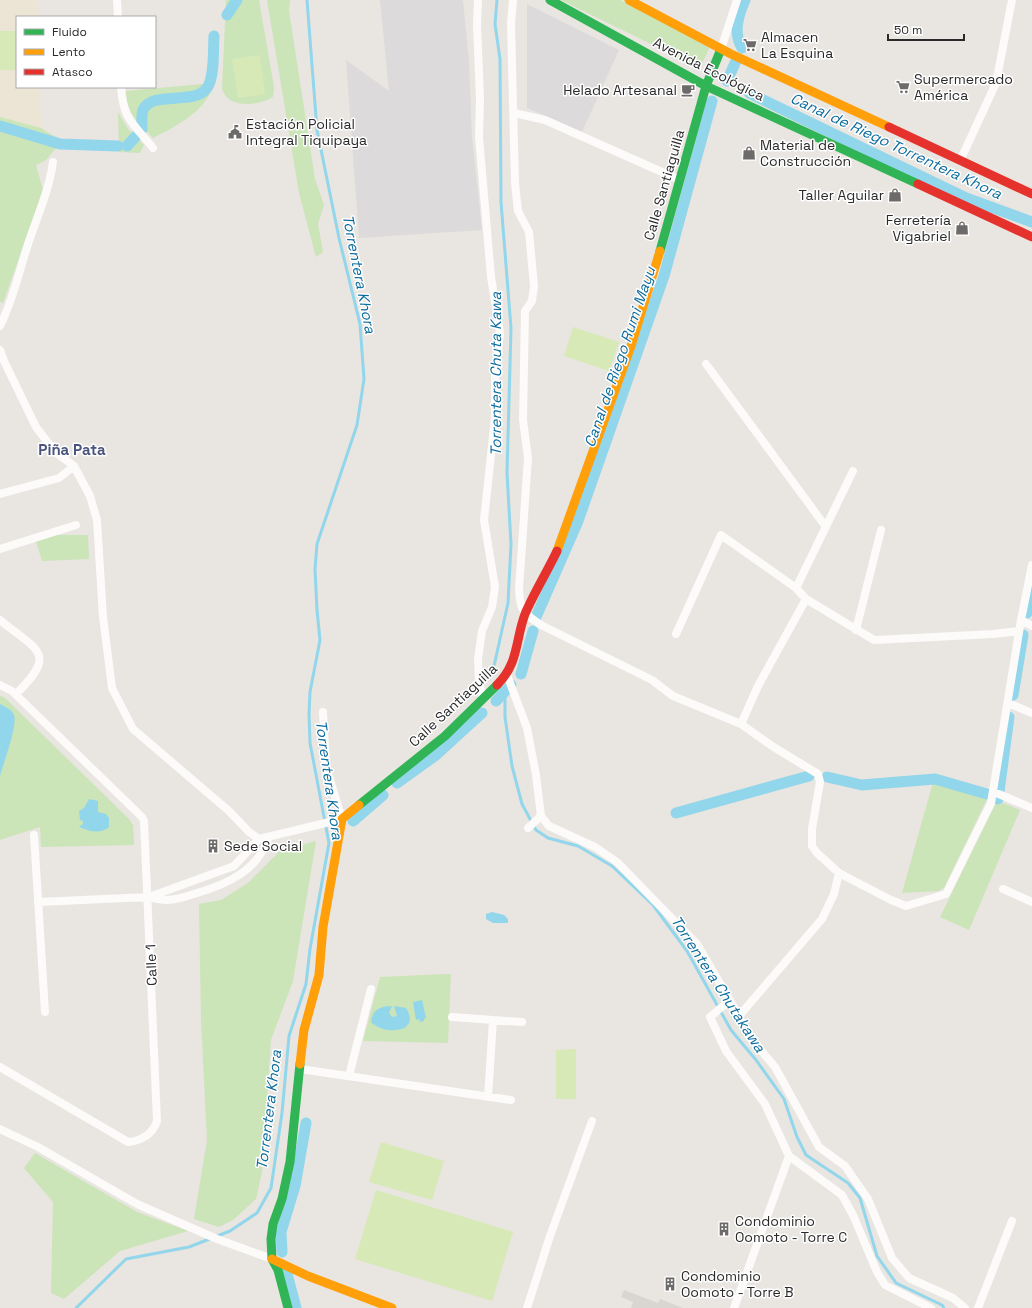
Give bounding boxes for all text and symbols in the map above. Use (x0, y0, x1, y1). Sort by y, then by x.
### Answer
legend (16, 16, 156, 88)
scale bar (888, 16, 964, 42)
text: 50 m (894, 22, 922, 38)
text: Fluido (52, 24, 87, 40)
place label: Almacen La Esquina (761, 28, 833, 62)
street label: Avenida Ecológica (650, 33, 768, 105)
supermarket icon: Almacen La Esquina (742, 37, 758, 53)
text: Lento (52, 44, 86, 60)
text: Atasco (52, 64, 93, 80)
place label: Supermercado América (914, 70, 1013, 104)
supermarket icon: Supermercado América (895, 79, 911, 95)
place label: Helado Artesanal (563, 81, 677, 99)
cafe icon: Helado Artesanal (680, 82, 696, 98)
water label: Canal de Riego Torrentera Khora (788, 88, 1005, 203)
place label: Estación Policial Integral Tiquipaya (246, 115, 367, 149)
public building icon: Estación Policial Integral Tiquipaya (227, 124, 243, 140)
street label: Calle Santiaguilla (640, 128, 688, 242)
place label: Material de Construcción (760, 136, 851, 170)
shop icon: Material de Construcción (741, 145, 757, 161)
place label: Taller Aguilar (799, 186, 884, 204)
shop icon: Taller Aguilar (887, 187, 903, 203)
place label: Ferretería Vigabriel (886, 211, 951, 245)
water label: Torrentera Khora (339, 213, 380, 335)
shop icon: Ferretería Vigabriel (954, 220, 970, 236)
water label: Canal de Riego Rumi Mayu (580, 263, 660, 450)
water label: Torrentera Chuta Kawa (486, 292, 505, 456)
district label: Piña Pata (38, 440, 106, 459)
street label: Calle Santiaguilla (405, 659, 501, 751)
water label: Torrentera Khora (312, 719, 347, 841)
place label: Sede Social (224, 837, 302, 855)
building icon: Sede Social (205, 838, 221, 854)
water label: Torrentera Chutakawa (667, 912, 770, 1056)
street label: Calle 1 (141, 944, 161, 986)
water label: Torrentera Khora (252, 1049, 285, 1171)
place label: Condominio Oomoto - Torre C (735, 1212, 847, 1246)
building icon: Condominio Oomoto - Torre C (716, 1221, 732, 1237)
place label: Condominio Oomoto - Torre B (681, 1267, 794, 1301)
building icon: Condominio Oomoto - Torre B (662, 1276, 678, 1292)

